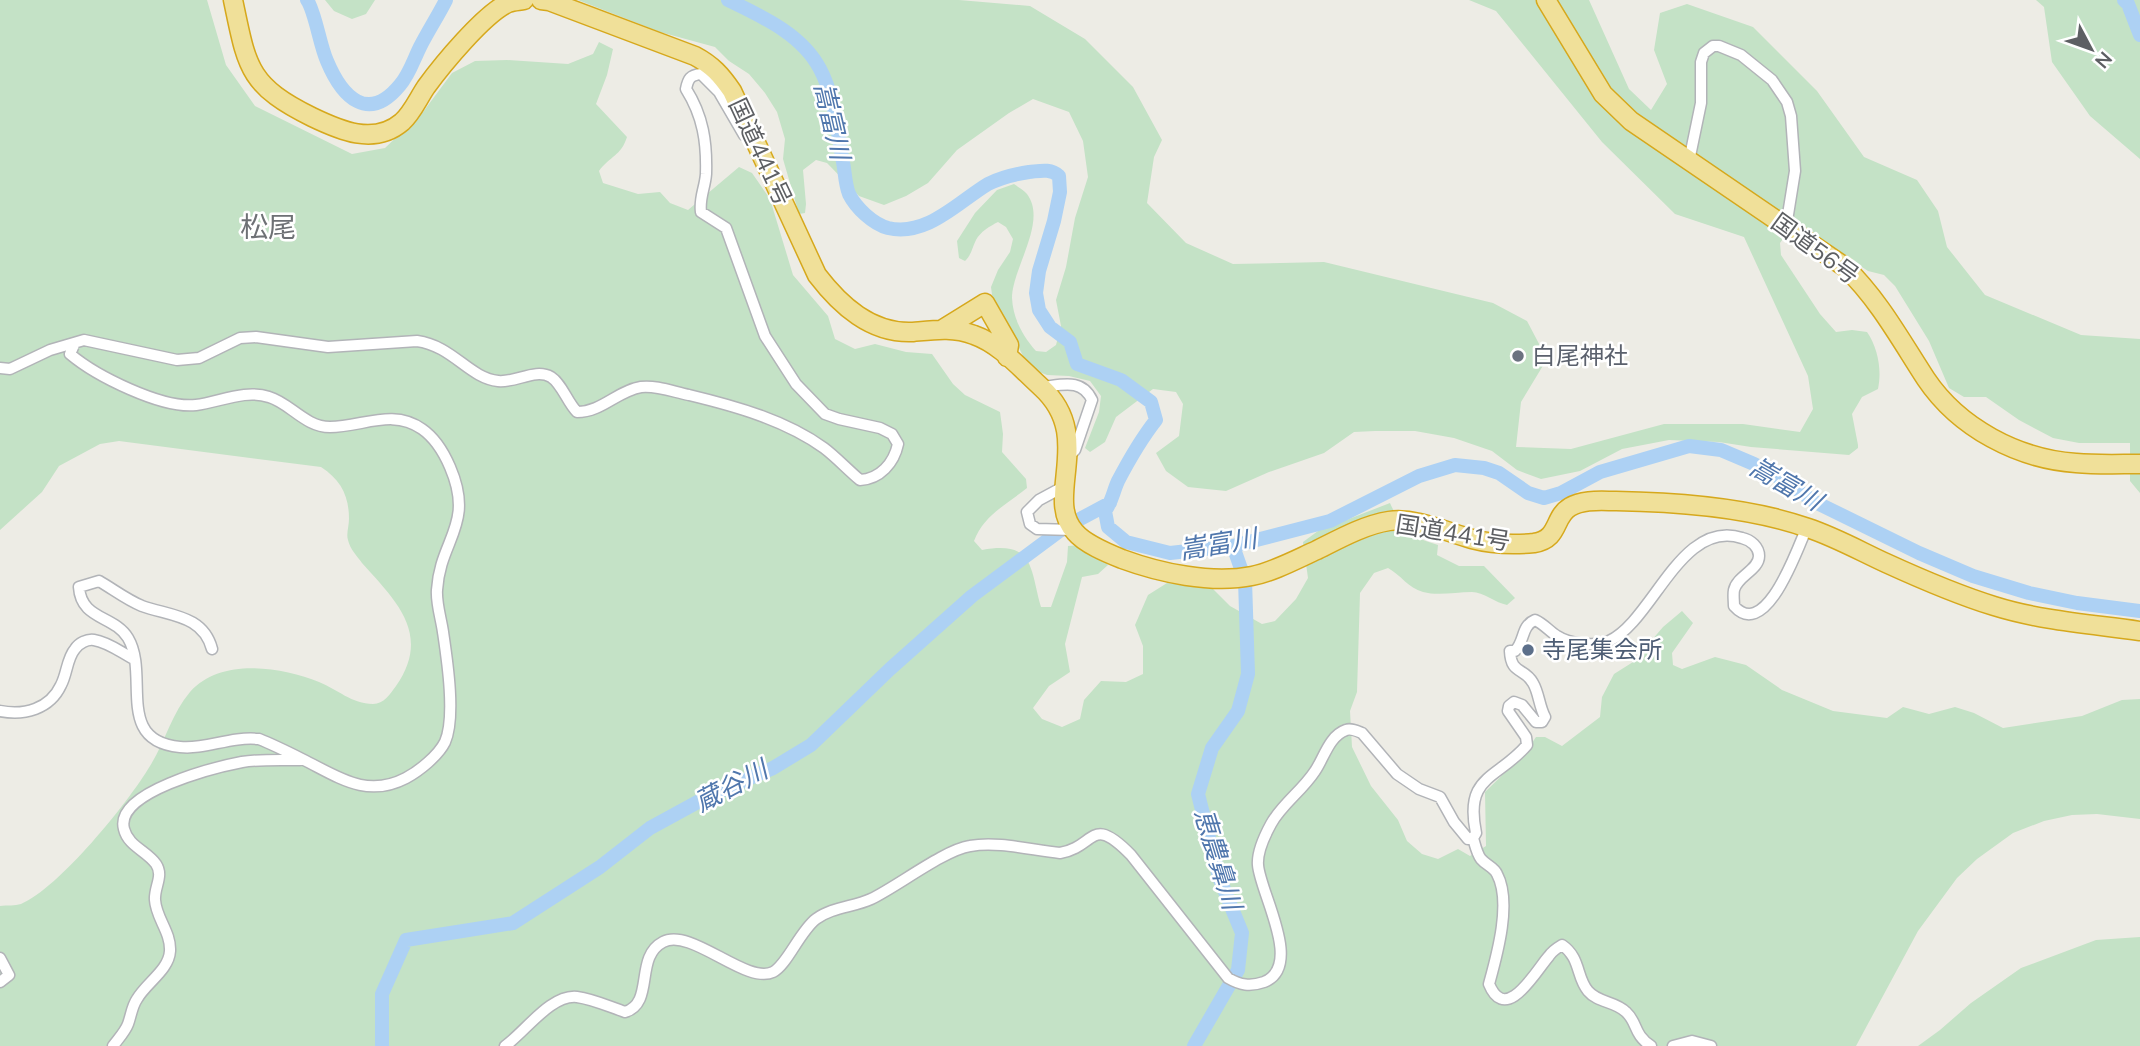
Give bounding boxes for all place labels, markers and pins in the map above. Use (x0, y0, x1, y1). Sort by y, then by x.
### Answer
place label: 白尾神社 (1532, 340, 1628, 370)
marker: 白尾神社 (1510, 348, 1526, 364)
place label: 寺尾集会所 (1542, 634, 1662, 664)
marker: 寺尾集会所 (1520, 642, 1536, 658)

